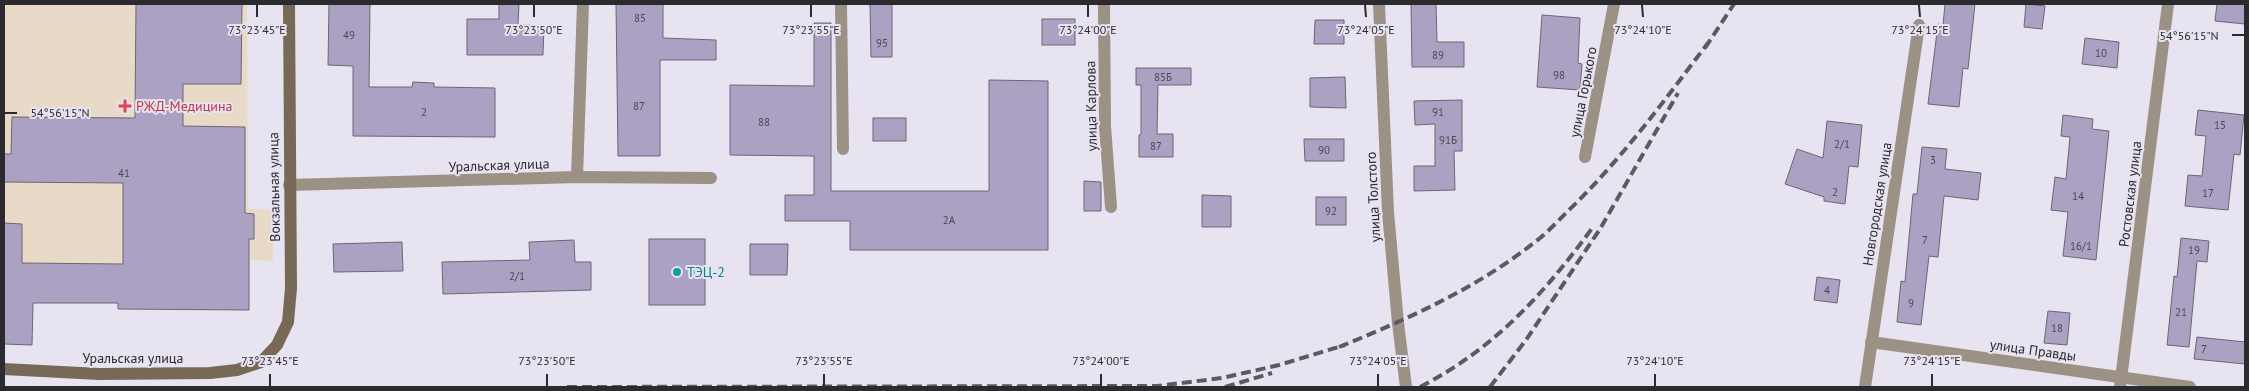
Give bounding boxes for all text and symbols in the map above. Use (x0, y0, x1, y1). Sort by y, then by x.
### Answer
house number: 85 (634, 11, 646, 25)
text: 73°23'45"E (228, 22, 286, 37)
text: 73°23'50"E (505, 22, 563, 37)
text: 73°23'55"E (782, 22, 840, 37)
text: 73°24'00"E (1059, 22, 1117, 37)
text: 73°24'05"E (1337, 22, 1395, 37)
text: 73°24'10"E (1614, 22, 1672, 37)
text: 73°24'15"E (1891, 22, 1949, 37)
house number: 49 (343, 28, 355, 42)
text: 54°56'15"N (2159, 28, 2219, 43)
house number: 95 (876, 36, 888, 50)
street label: улица Горького (1565, 45, 1601, 139)
house number: 10 (2095, 46, 2107, 60)
house number: 89 (1432, 48, 1444, 62)
street label: улица Карлова (1081, 60, 1101, 152)
house number: 98 (1553, 68, 1565, 82)
house number: 85Б (1154, 70, 1172, 84)
place label: РЖД-Медицина (136, 97, 233, 115)
marker: РЖД-Медицина (118, 99, 132, 113)
house number: 87 (633, 99, 645, 113)
text: 54°56'15"N (30, 105, 90, 120)
house number: 2 (421, 105, 427, 119)
house number: 91 (1432, 105, 1444, 119)
house number: 88 (758, 115, 770, 129)
house number: 15 (2214, 118, 2226, 132)
street label: Вокзальная улица (264, 132, 284, 242)
house number: 91Б (1439, 133, 1457, 147)
house number: 2/1 (1834, 137, 1850, 151)
house number: 87 (1150, 139, 1162, 153)
street label: Ростовская улица (2115, 140, 2145, 248)
street label: Новгородская улица (1858, 141, 1896, 267)
house number: 90 (1318, 143, 1330, 157)
street label: улица Толстого (1362, 151, 1384, 243)
house number: 3 (1930, 153, 1936, 167)
street label: Уральская улица (448, 154, 550, 176)
house number: 41 (118, 166, 130, 180)
house number: 2 (1832, 185, 1838, 199)
house number: 17 (2202, 186, 2214, 200)
house number: 14 (2072, 189, 2084, 203)
house number: 92 (1325, 204, 1337, 218)
house number: 2А (943, 213, 956, 227)
house number: 7 (1922, 233, 1928, 247)
house number: 16/1 (2070, 239, 2092, 253)
house number: 19 (2188, 243, 2200, 257)
place label: ТЭЦ-2 (687, 263, 725, 281)
marker: ТЭЦ-2 (671, 266, 683, 278)
house number: 2/1 (509, 269, 525, 283)
house number: 4 (1824, 283, 1830, 297)
house number: 9 (1908, 296, 1914, 310)
house number: 21 (2175, 305, 2187, 319)
house number: 18 (2051, 321, 2063, 335)
street label: улица Правды (1989, 335, 2077, 365)
house number: 7 (2201, 342, 2207, 356)
street label: Уральская улица (83, 349, 183, 367)
text: 73°23'45"E (241, 353, 299, 368)
text: 73°23'50"E (518, 353, 576, 368)
text: 73°23'55"E (795, 353, 853, 368)
text: 73°24'00"E (1072, 353, 1130, 368)
text: 73°24'05"E (1349, 353, 1407, 368)
text: 73°24'10"E (1626, 353, 1684, 368)
text: 73°24'15"E (1903, 353, 1961, 368)

